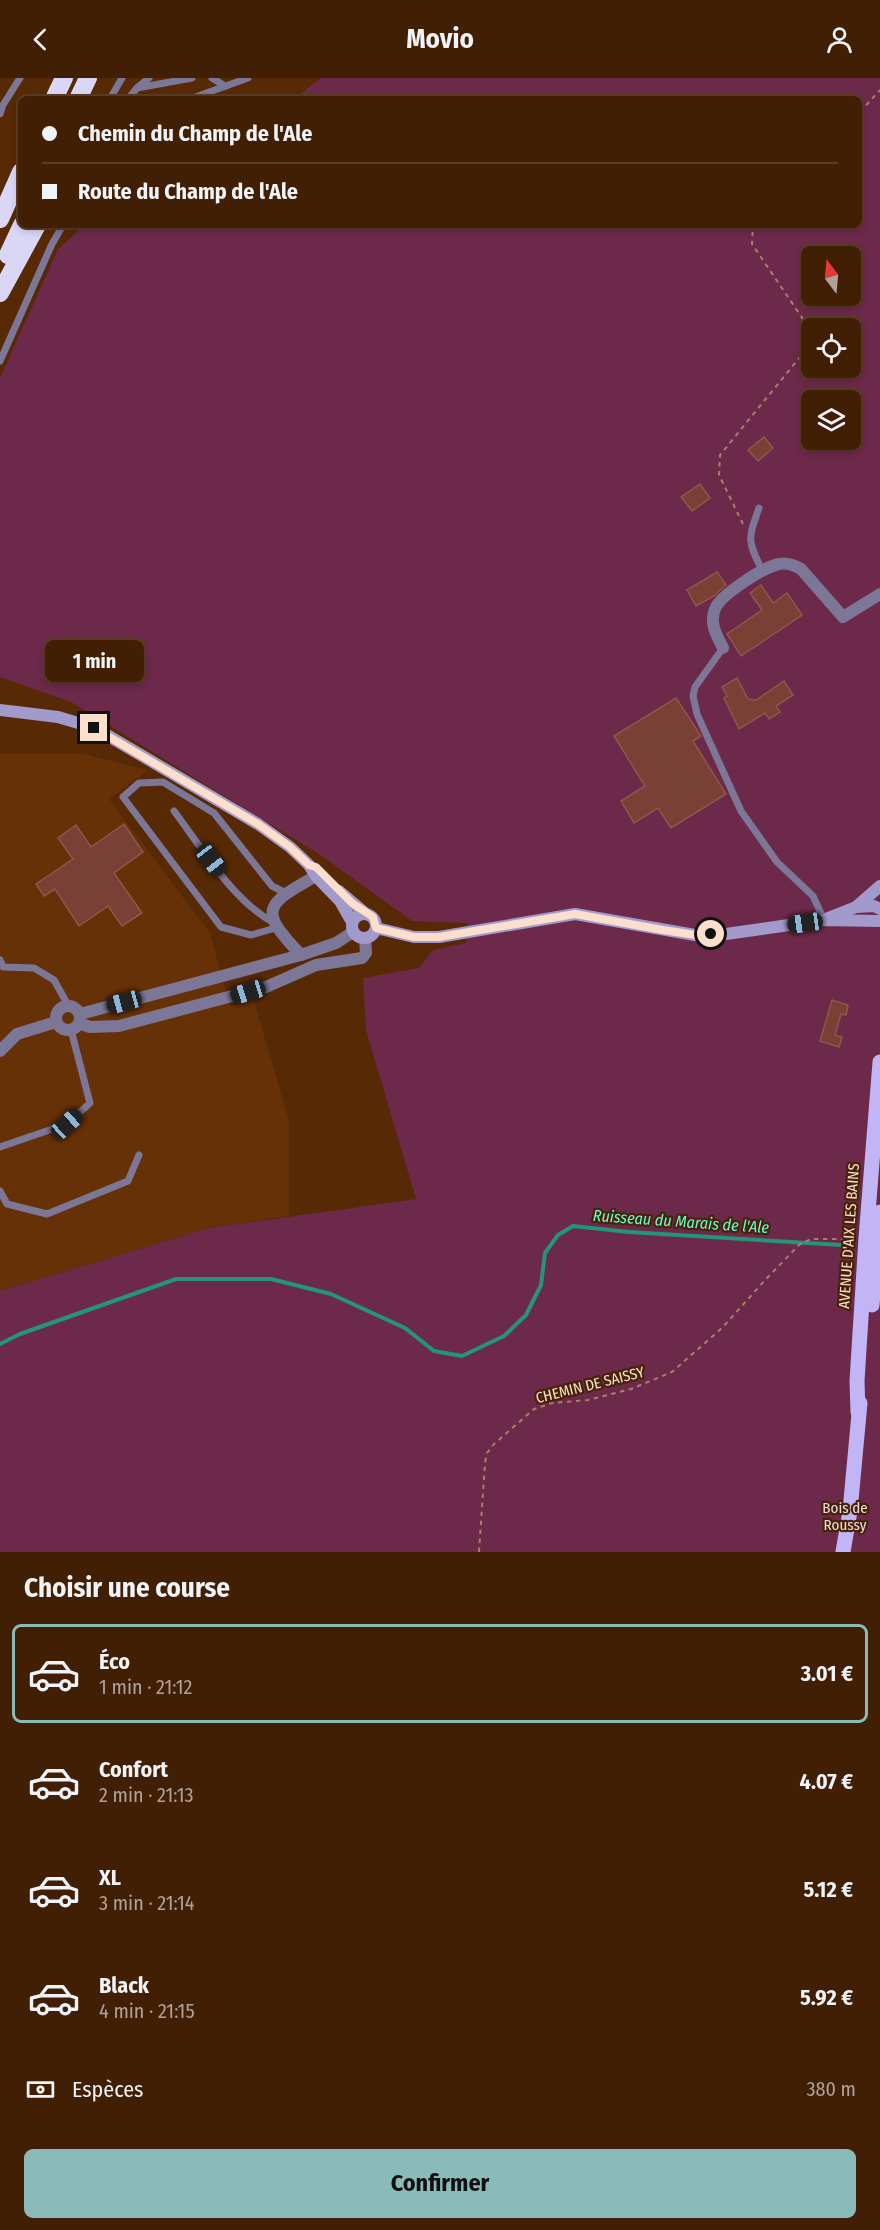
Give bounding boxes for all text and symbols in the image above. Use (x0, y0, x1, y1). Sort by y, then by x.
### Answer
icon: back (24, 23, 57, 56)
text: Movio (406, 23, 474, 55)
icon: person (823, 23, 856, 56)
text: Chemin du Champ de l'Ale (78, 120, 312, 147)
text: Route du Champ de l'Ale (78, 178, 298, 205)
north arrow (801, 246, 861, 306)
map controls (801, 246, 861, 450)
button: locate (801, 318, 861, 378)
button: layers (801, 390, 861, 450)
callout: 1 min (44, 641, 144, 683)
text: 1 min (73, 649, 116, 673)
route end (80, 714, 107, 741)
car (193, 840, 229, 880)
car (786, 912, 824, 934)
route start (697, 920, 724, 947)
car (228, 978, 268, 1006)
car (104, 989, 144, 1015)
car (48, 1105, 86, 1143)
street label: AVENUE D'AIX LES BAINS (835, 1163, 863, 1309)
water label: Ruisseau du Marais de l'Ale (592, 1206, 770, 1237)
street label: CHEMIN DE SAISSY (534, 1363, 647, 1407)
park label: Bois de Roussy (822, 1499, 868, 1534)
text: Choisir une course (24, 1572, 230, 1604)
icon: car (27, 1647, 81, 1701)
text: Éco (99, 1648, 130, 1675)
text: 3.01 € (801, 1660, 853, 1687)
text: 1 min · 21:12 (99, 1675, 192, 1699)
icon: car (27, 1755, 81, 1809)
text: Confort (99, 1756, 168, 1783)
text: 4.07 € (800, 1768, 853, 1795)
text: 2 min · 21:13 (99, 1783, 194, 1807)
icon: car (27, 1863, 81, 1917)
text: XL (99, 1864, 121, 1891)
text: 5.12 € (803, 1876, 853, 1903)
text: 3 min · 21:14 (99, 1891, 194, 1915)
icon: car (27, 1971, 81, 2025)
text: Black (99, 1972, 149, 1999)
text: 5.92 € (800, 1984, 853, 2011)
text: 4 min · 21:15 (99, 1999, 195, 2023)
icon: cash (24, 2073, 57, 2106)
text: Espèces (72, 2076, 143, 2103)
text: 380 m (806, 2077, 856, 2101)
button: Confirmer (24, 2149, 856, 2218)

